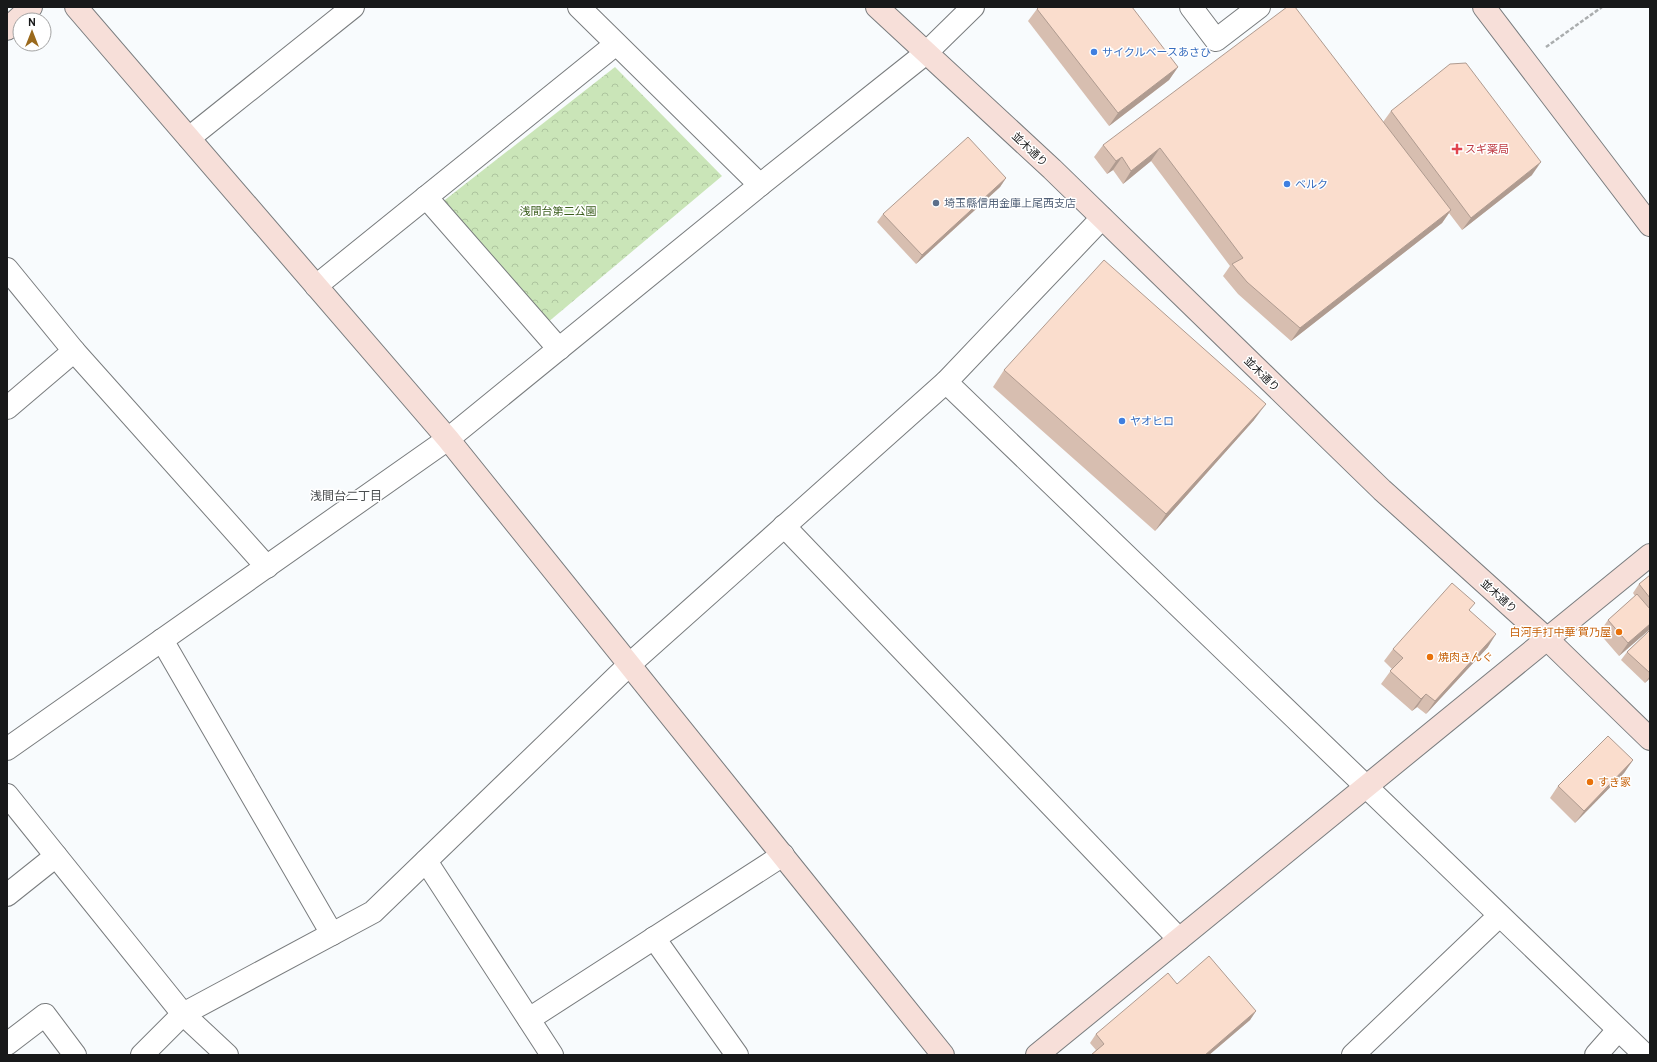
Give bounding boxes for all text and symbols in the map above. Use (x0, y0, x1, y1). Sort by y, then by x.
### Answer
north arrow (12, 12, 52, 52)
text: N (28, 16, 36, 30)
place label: サイクルベースあさひ (1102, 46, 1211, 60)
marker: サイクルベースあさひ (1089, 47, 1099, 57)
street label: 並木通り (1008, 130, 1050, 170)
place label: スギ薬局 (1465, 143, 1509, 157)
marker: スギ薬局 (1452, 144, 1462, 154)
place label: ベルク (1295, 178, 1328, 192)
marker: ベルク (1282, 179, 1292, 189)
place label: 埼玉縣信用金庫上尾西支店 (944, 197, 1076, 211)
marker: 埼玉縣信用金庫上尾西支店 (931, 198, 941, 208)
park label: 浅間台第二公園 (520, 205, 597, 219)
street label: 並木通り (1241, 354, 1282, 395)
place label: ヤオヒロ (1130, 415, 1174, 429)
marker: ヤオヒロ (1117, 416, 1127, 426)
district label: 浅間台二丁目 (310, 489, 382, 505)
street label: 並木通り (1477, 577, 1519, 617)
place label: 白河手打中華 賀乃屋 (1509, 626, 1611, 640)
marker: 白河手打中華 賀乃屋 (1614, 627, 1624, 637)
place label: 焼肉きんぐ (1438, 651, 1493, 665)
marker: 焼肉きんぐ (1425, 652, 1435, 662)
place label: すき家 (1598, 776, 1631, 790)
marker: すき家 (1585, 777, 1595, 787)

